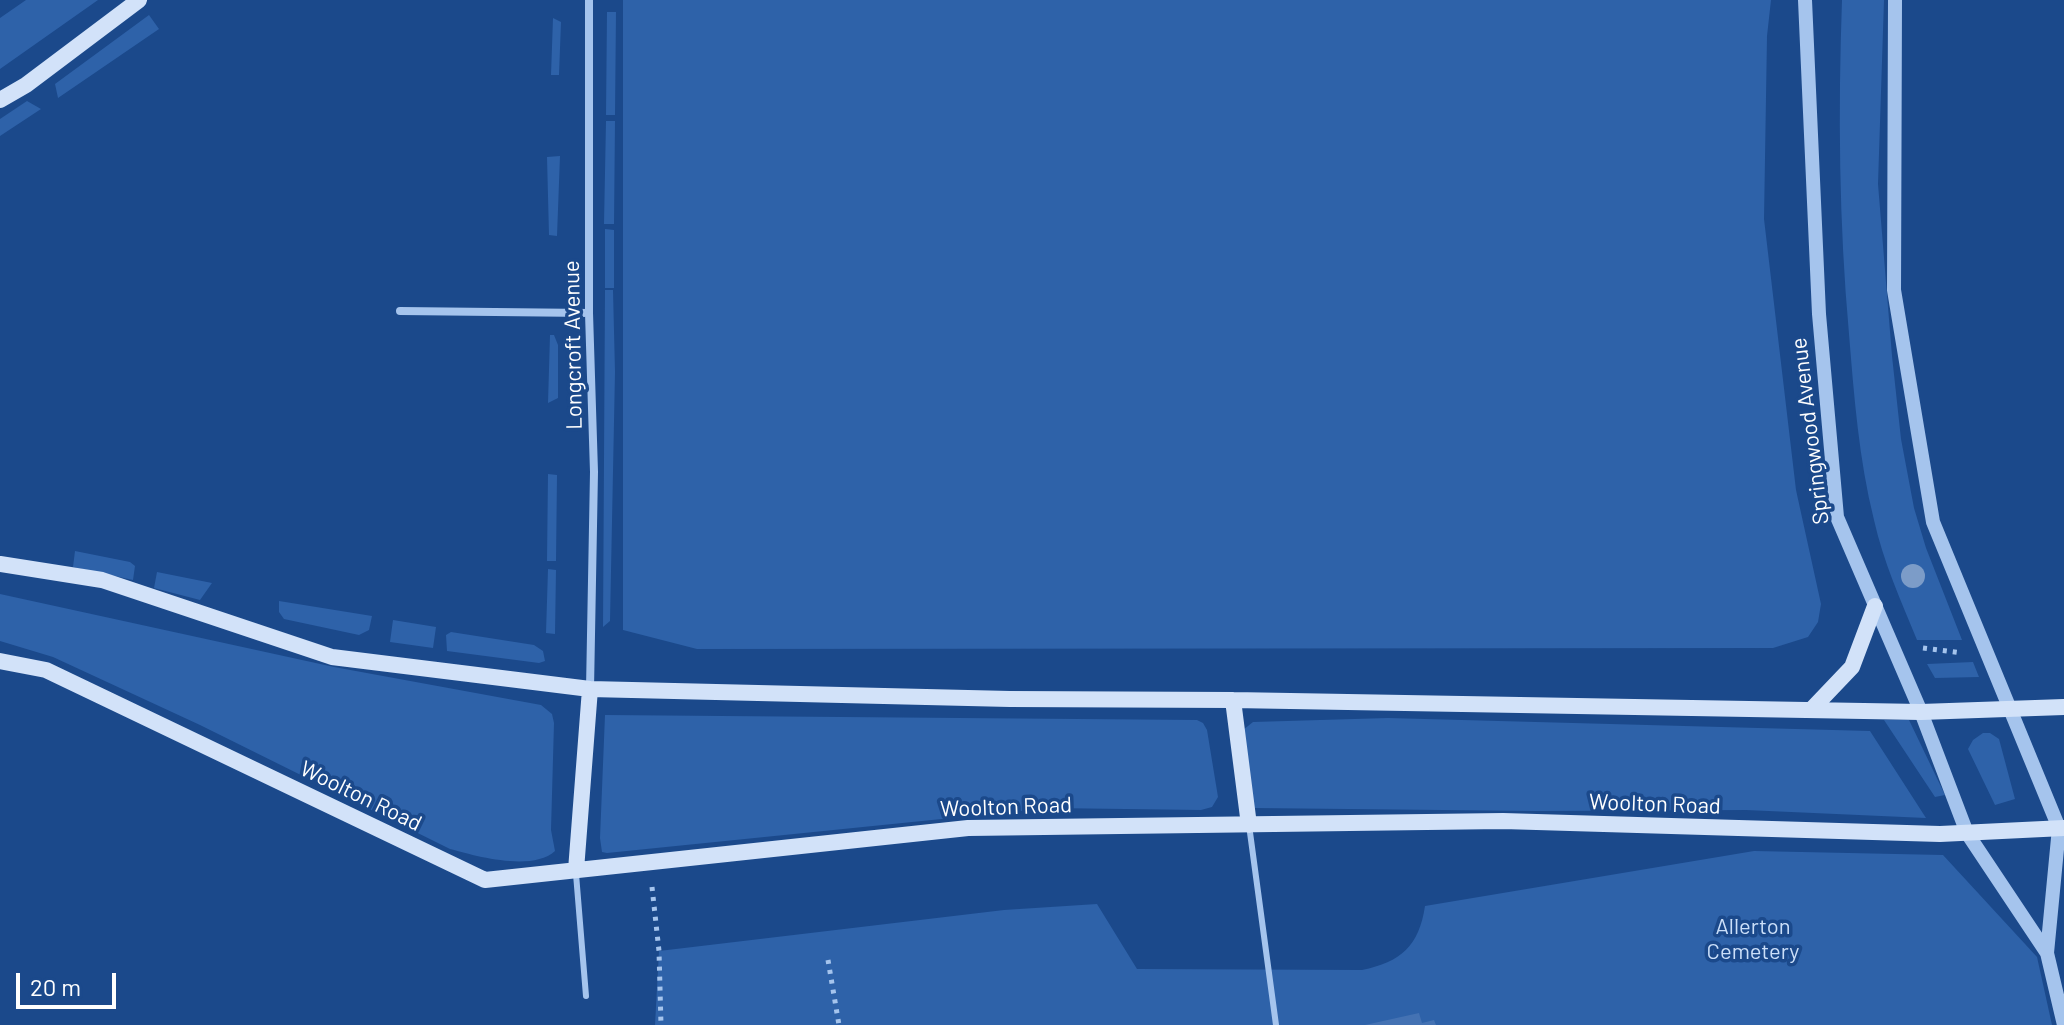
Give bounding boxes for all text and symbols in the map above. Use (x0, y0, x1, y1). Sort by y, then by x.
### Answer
street label: Longcroft Avenue (558, 260, 588, 430)
street label: Springwood Avenue (1785, 336, 1835, 526)
street label: Woolton Road (296, 755, 426, 837)
street label: Woolton Road (1589, 789, 1721, 819)
street label: Woolton Road (940, 792, 1072, 822)
park label: Allerton Cemetery (1707, 914, 1799, 966)
scale bar (20, 957, 120, 1007)
text: 20 m (30, 972, 81, 1001)

